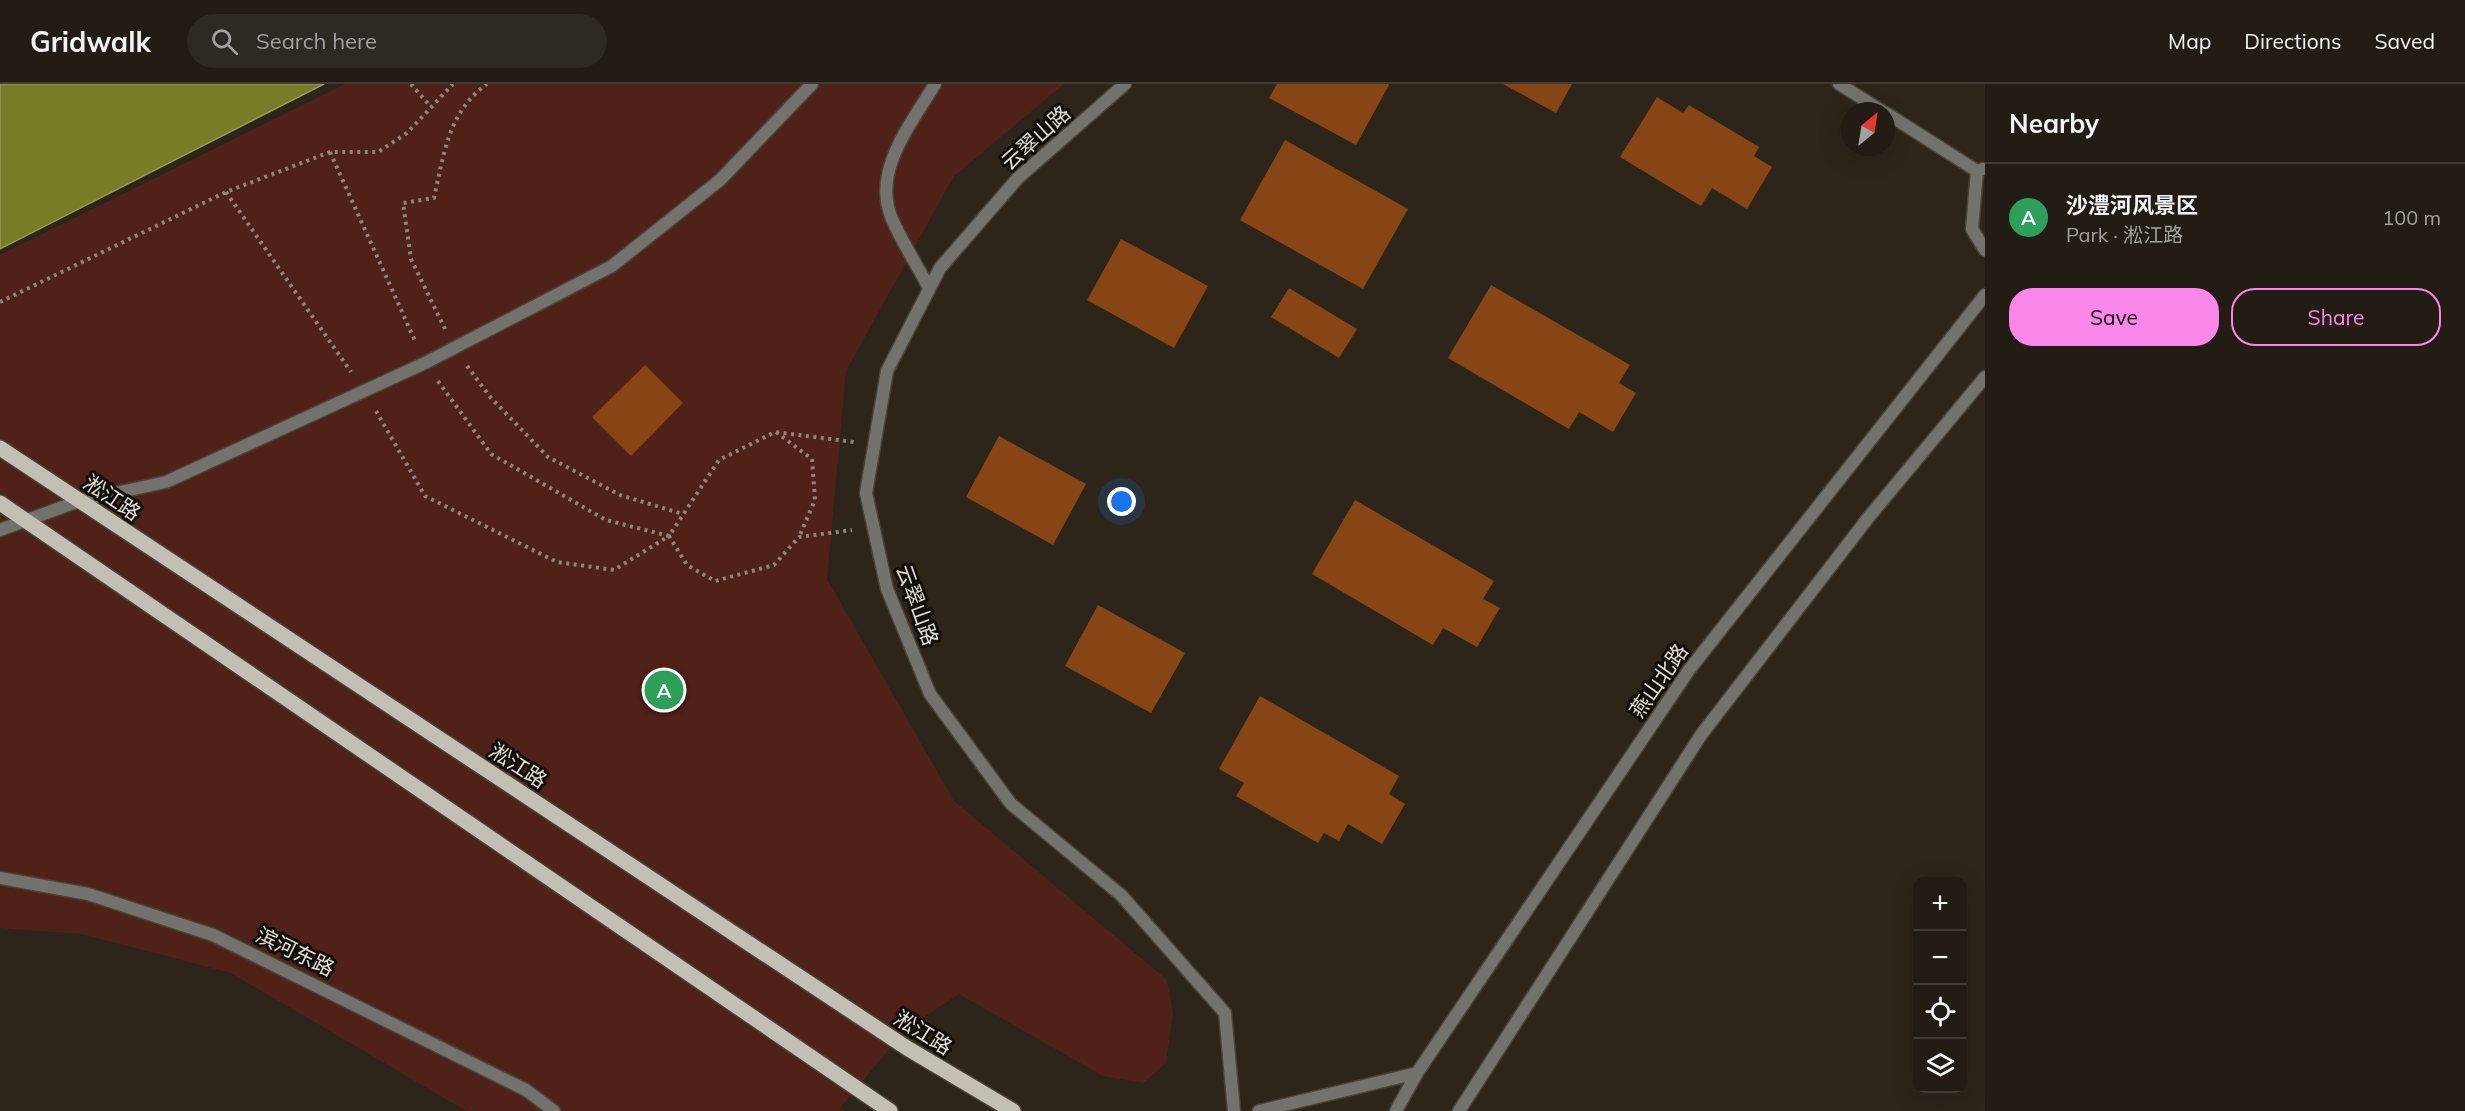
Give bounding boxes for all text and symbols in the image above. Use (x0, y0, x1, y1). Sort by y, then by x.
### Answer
search box (187, 14, 607, 68)
text: Gridwalk (30, 24, 151, 59)
icon: search (208, 25, 241, 58)
text: Search here (256, 27, 377, 55)
text: Map (2168, 28, 2211, 54)
text: Directions (2244, 28, 2341, 54)
text: Saved (2374, 28, 2435, 54)
street label: 云翠山路 (995, 99, 1075, 175)
north arrow (1841, 102, 1895, 156)
text: Nearby (2009, 107, 2099, 140)
text: 沙澧河风景区 (2066, 191, 2198, 219)
text: A (2021, 205, 2036, 230)
text: 100 m (2382, 205, 2441, 230)
text: Park · 淞江路 (2066, 222, 2183, 247)
button: Save (2009, 288, 2219, 346)
button: Share (2231, 288, 2441, 346)
street label: 淞江路 (79, 469, 146, 526)
your location (1107, 487, 1136, 516)
street label: 云翠山路 (891, 561, 945, 649)
street label: 燕山北路 (1623, 639, 1693, 722)
pin: A (644, 668, 684, 712)
street label: 淞江路 (485, 737, 552, 793)
map controls (1913, 877, 1967, 1093)
button: + (1913, 877, 1967, 931)
street label: 滨河东路 (252, 921, 339, 981)
button: − (1913, 931, 1967, 985)
button: locate (1913, 985, 1967, 1039)
street label: 淞江路 (890, 1004, 957, 1060)
button: layers (1913, 1039, 1967, 1093)

